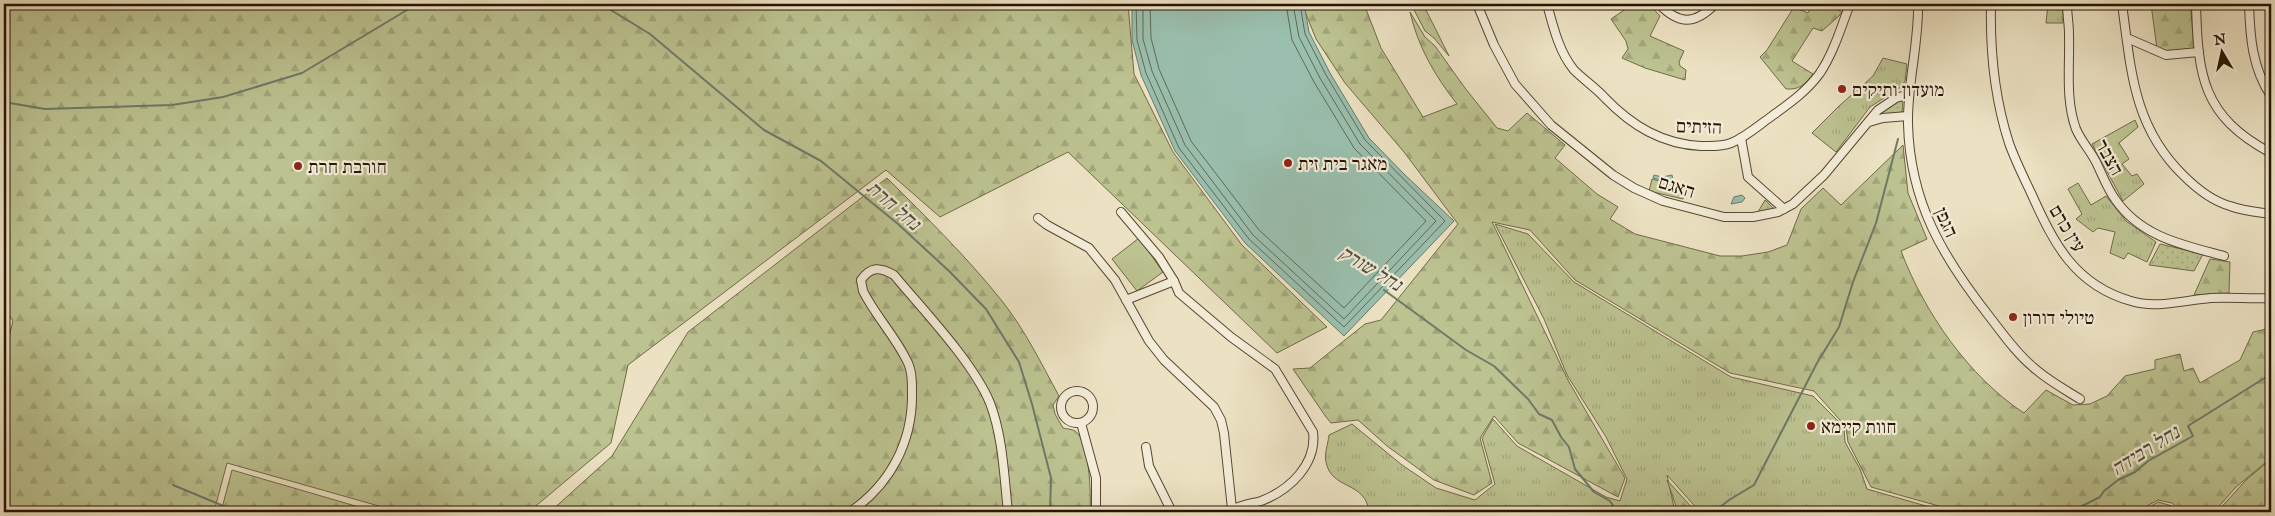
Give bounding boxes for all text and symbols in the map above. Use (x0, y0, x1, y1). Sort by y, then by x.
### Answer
north arrow (2198, 28, 2248, 78)
text: N (2212, 30, 2228, 50)
place label: מועדון ותיקים (1852, 79, 1945, 103)
marker: מועדון ותיקים (1836, 83, 1848, 95)
street label: הזיתים (1676, 115, 1722, 141)
street label: הצבר (2089, 136, 2128, 180)
place label: מאגר בית זית (1298, 153, 1388, 177)
place label: חורבת חרת (308, 156, 387, 180)
marker: מאגר בית זית (1282, 157, 1294, 169)
marker: חורבת חרת (292, 160, 304, 172)
street label: האגם (1655, 171, 1698, 205)
water label: נחל חרת (861, 176, 926, 237)
street label: עין כרם (2043, 201, 2090, 257)
street label: הגפן (1928, 204, 1962, 242)
water label: נחל שורק (1334, 241, 1407, 298)
place label: טיולי דורון (2023, 307, 2094, 331)
marker: טיולי דורון (2007, 311, 2019, 323)
place label: חוות קיימא (1821, 416, 1897, 440)
marker: חוות קיימא (1805, 420, 1817, 432)
water label: נחל רבידה (2107, 420, 2186, 482)

